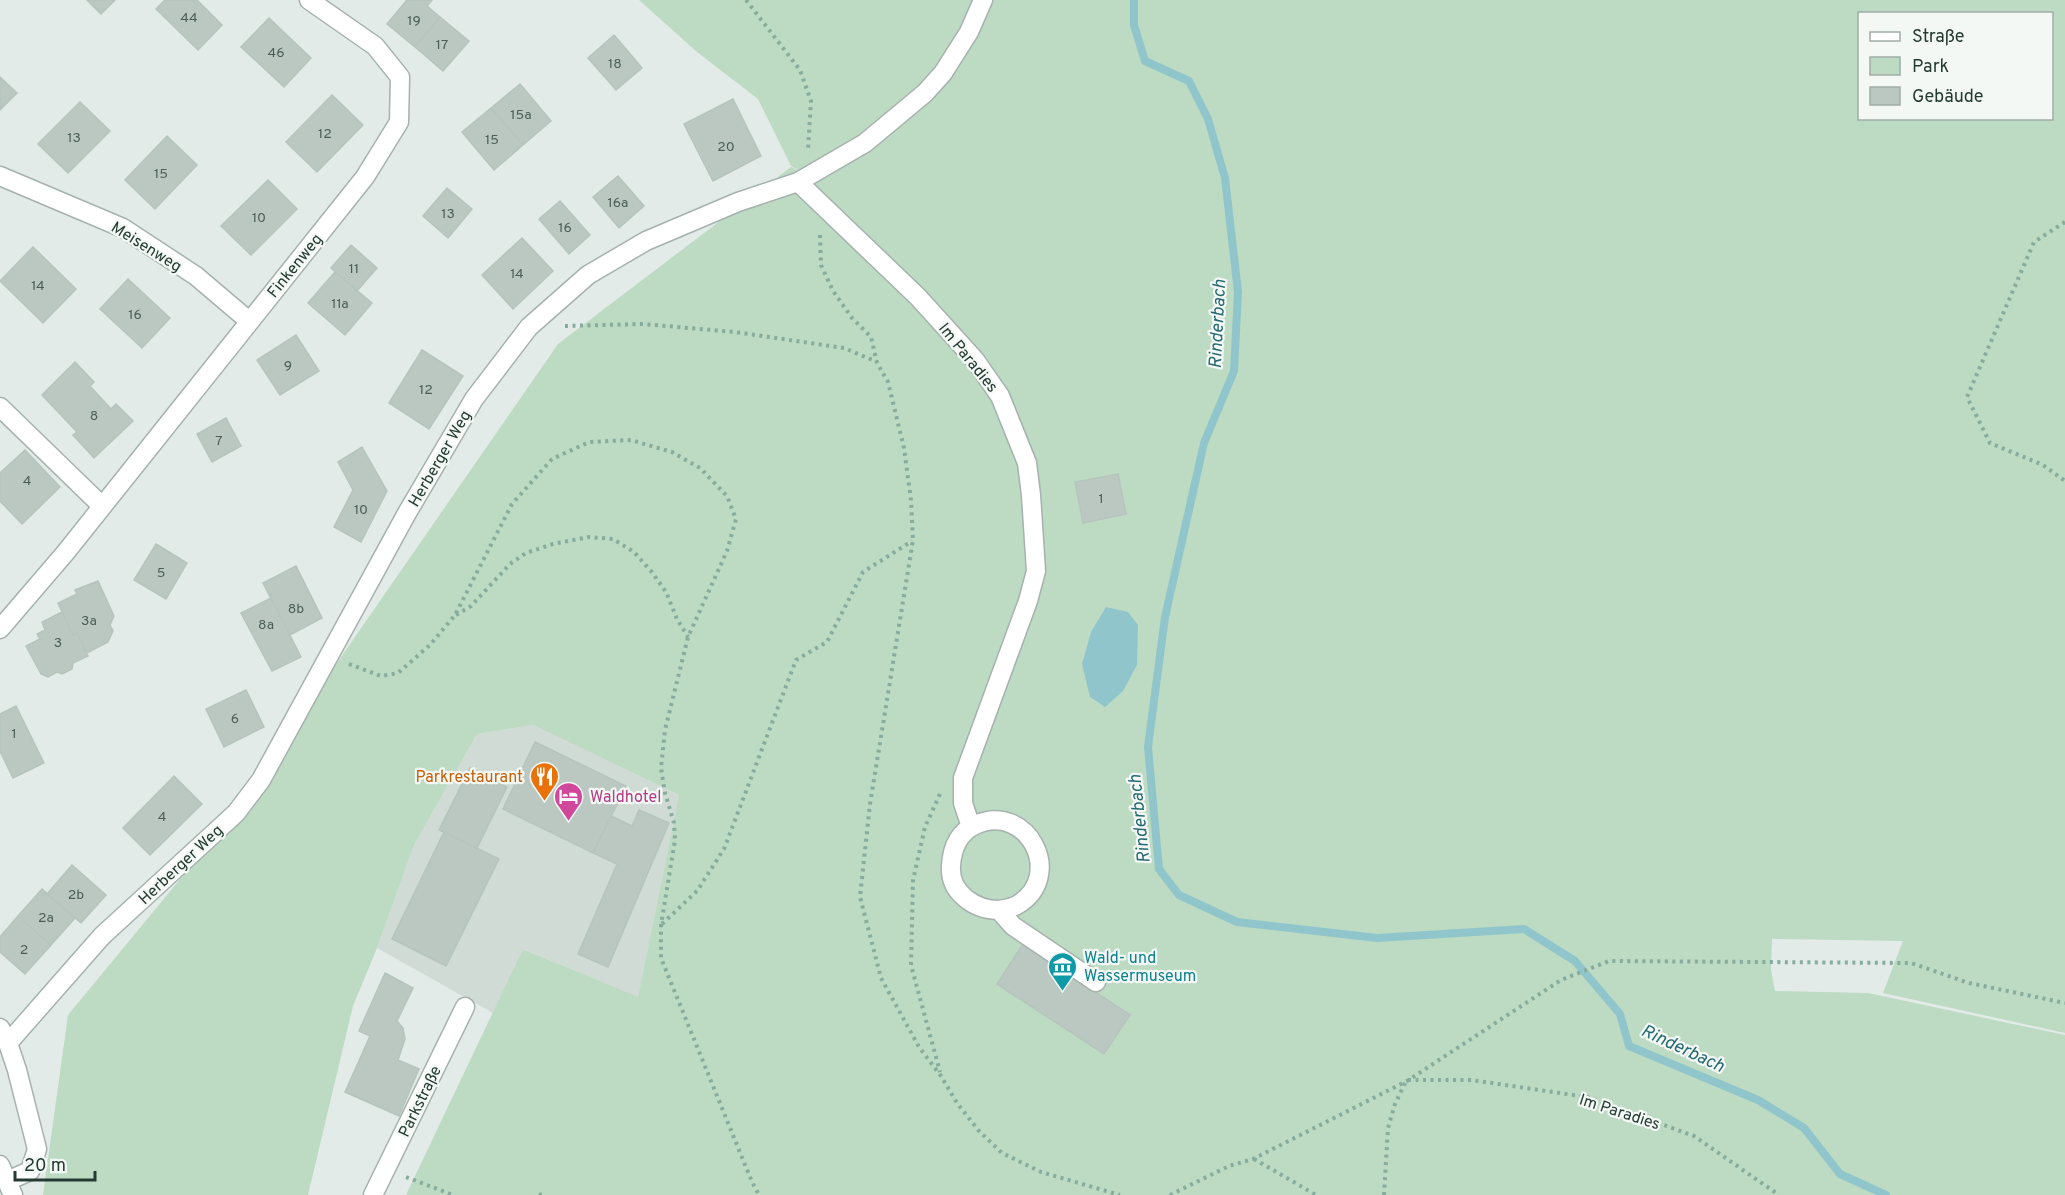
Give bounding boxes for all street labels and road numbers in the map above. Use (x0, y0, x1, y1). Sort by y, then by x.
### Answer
street label: Meisenweg (107, 218, 185, 277)
street label: Finkenweg (264, 230, 328, 302)
street label: Im Paradies (933, 319, 1002, 397)
street label: Herberger Weg (405, 407, 476, 511)
street label: Herberger Weg (135, 821, 228, 910)
street label: Parkstraße (395, 1063, 447, 1141)
street label: Im Paradies (1576, 1090, 1662, 1135)

